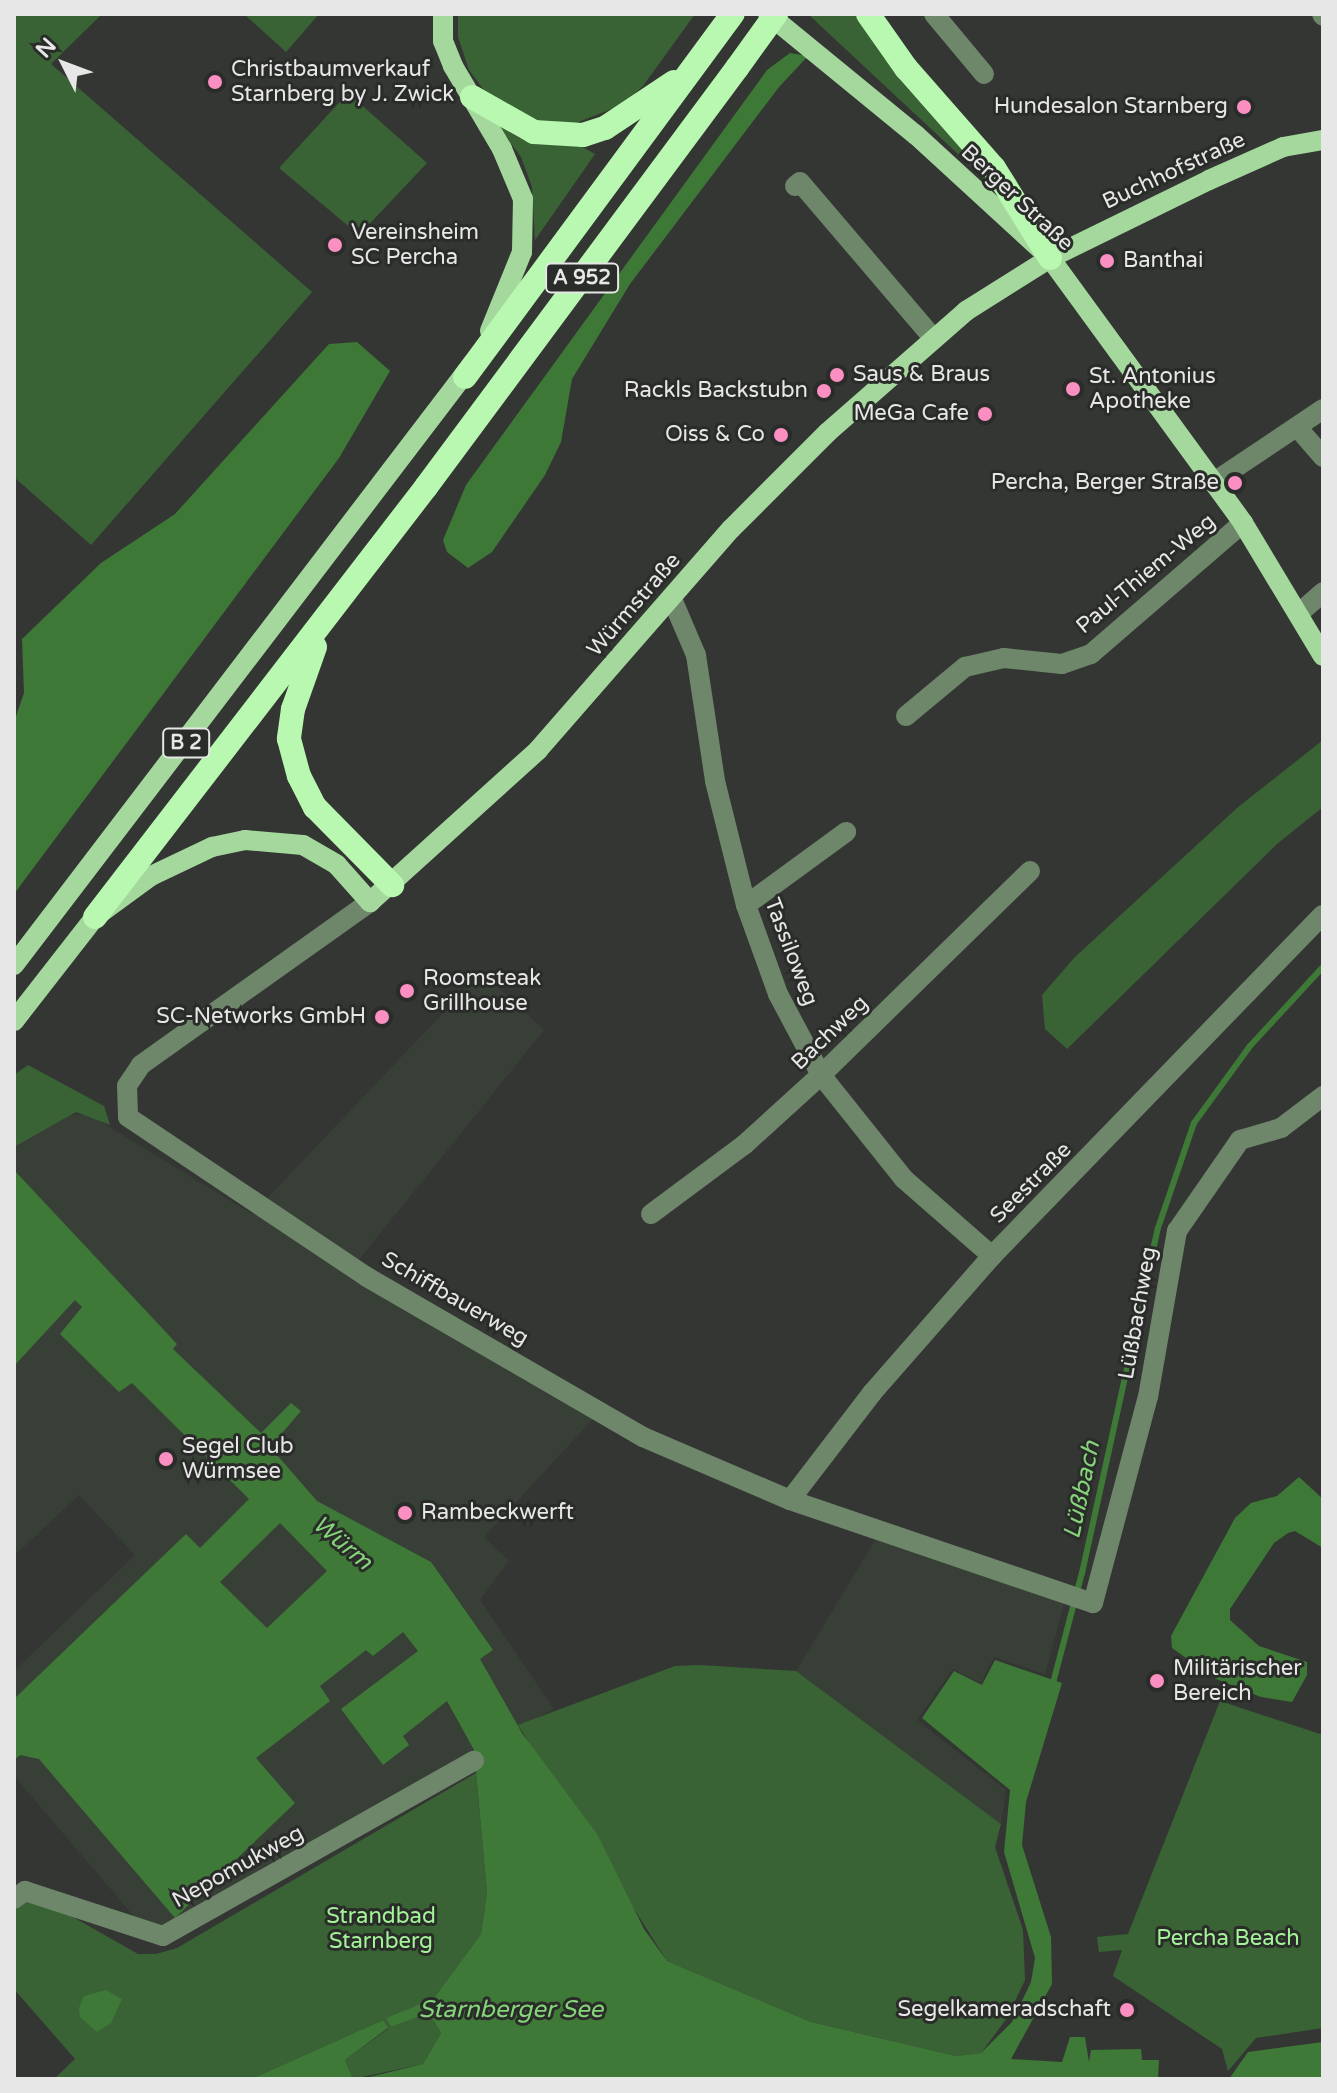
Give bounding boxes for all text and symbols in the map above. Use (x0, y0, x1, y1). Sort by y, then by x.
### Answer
north arrow (24, 24, 104, 104)
text: N (31, 33, 62, 63)
place label: Christbaumverkauf Starnberg by J. Zwick (231, 56, 454, 108)
marker: Christbaumverkauf Starnberg by J. Zwick (206, 73, 224, 91)
place label: Hundesalon Starnberg (994, 94, 1228, 120)
marker: Hundesalon Starnberg (1235, 98, 1253, 116)
street label: Buchhofstraße (1099, 126, 1249, 216)
street label: Berger Straße (955, 139, 1079, 257)
place label: Vereinsheim SC Percha (351, 219, 479, 270)
marker: Vereinsheim SC Percha (326, 236, 344, 254)
place label: Banthai (1123, 248, 1203, 274)
marker: Banthai (1098, 252, 1116, 270)
road number: A 952 (544, 262, 620, 294)
place label: Saus & Braus (853, 362, 990, 388)
place label: St. Antonius Apotheke (1089, 363, 1216, 414)
marker: Saus & Braus (828, 366, 846, 384)
place label: Rackls Backstubn (624, 378, 808, 404)
marker: St. Antonius Apotheke (1064, 380, 1082, 398)
marker: Rackls Backstubn (815, 382, 833, 400)
place label: MeGa Cafe (853, 401, 969, 427)
marker: MeGa Cafe (976, 405, 994, 423)
place label: Oiss & Co (665, 422, 765, 448)
marker: Oiss & Co (772, 426, 790, 444)
place label: Percha, Berger Straße (991, 470, 1219, 496)
marker: Percha, Berger Straße (1226, 474, 1244, 492)
street label: Paul-Thiem-Weg (1071, 508, 1221, 640)
street label: Würmstraße (582, 548, 686, 662)
road number: B 2 (162, 727, 210, 759)
street label: Tassiloweg (758, 895, 824, 1009)
place label: Roomsteak Grillhouse (423, 965, 541, 1016)
marker: Roomsteak Grillhouse (398, 982, 416, 1000)
street label: Bachweg (786, 990, 874, 1076)
place label: SC-Networks GmbH (156, 1004, 366, 1030)
marker: SC-Networks GmbH (373, 1008, 391, 1026)
street label: Seestraße (985, 1137, 1077, 1229)
street label: Lüßbachweg (1113, 1245, 1163, 1381)
street label: Schiffbauerweg (377, 1246, 533, 1352)
place label: Segel Club Würmsee (182, 1433, 294, 1484)
water label: Lüßbach (1058, 1439, 1106, 1541)
marker: Segel Club Würmsee (157, 1450, 175, 1468)
place label: Rambeckwerft (421, 1500, 574, 1526)
marker: Rambeckwerft (396, 1504, 414, 1522)
water label: Würm (306, 1510, 378, 1576)
place label: Militärischer Bereich (1173, 1655, 1302, 1706)
marker: Militärischer Bereich (1148, 1672, 1166, 1690)
street label: Nepomukweg (168, 1820, 308, 1914)
park label: Strandbad Starnberg (326, 1903, 436, 1954)
park label: Percha Beach (1156, 1926, 1300, 1952)
water label: Starnberger See (419, 1996, 603, 2024)
place label: Segelkameradschaft (897, 1997, 1111, 2023)
marker: Segelkameradschaft (1118, 2001, 1136, 2019)

